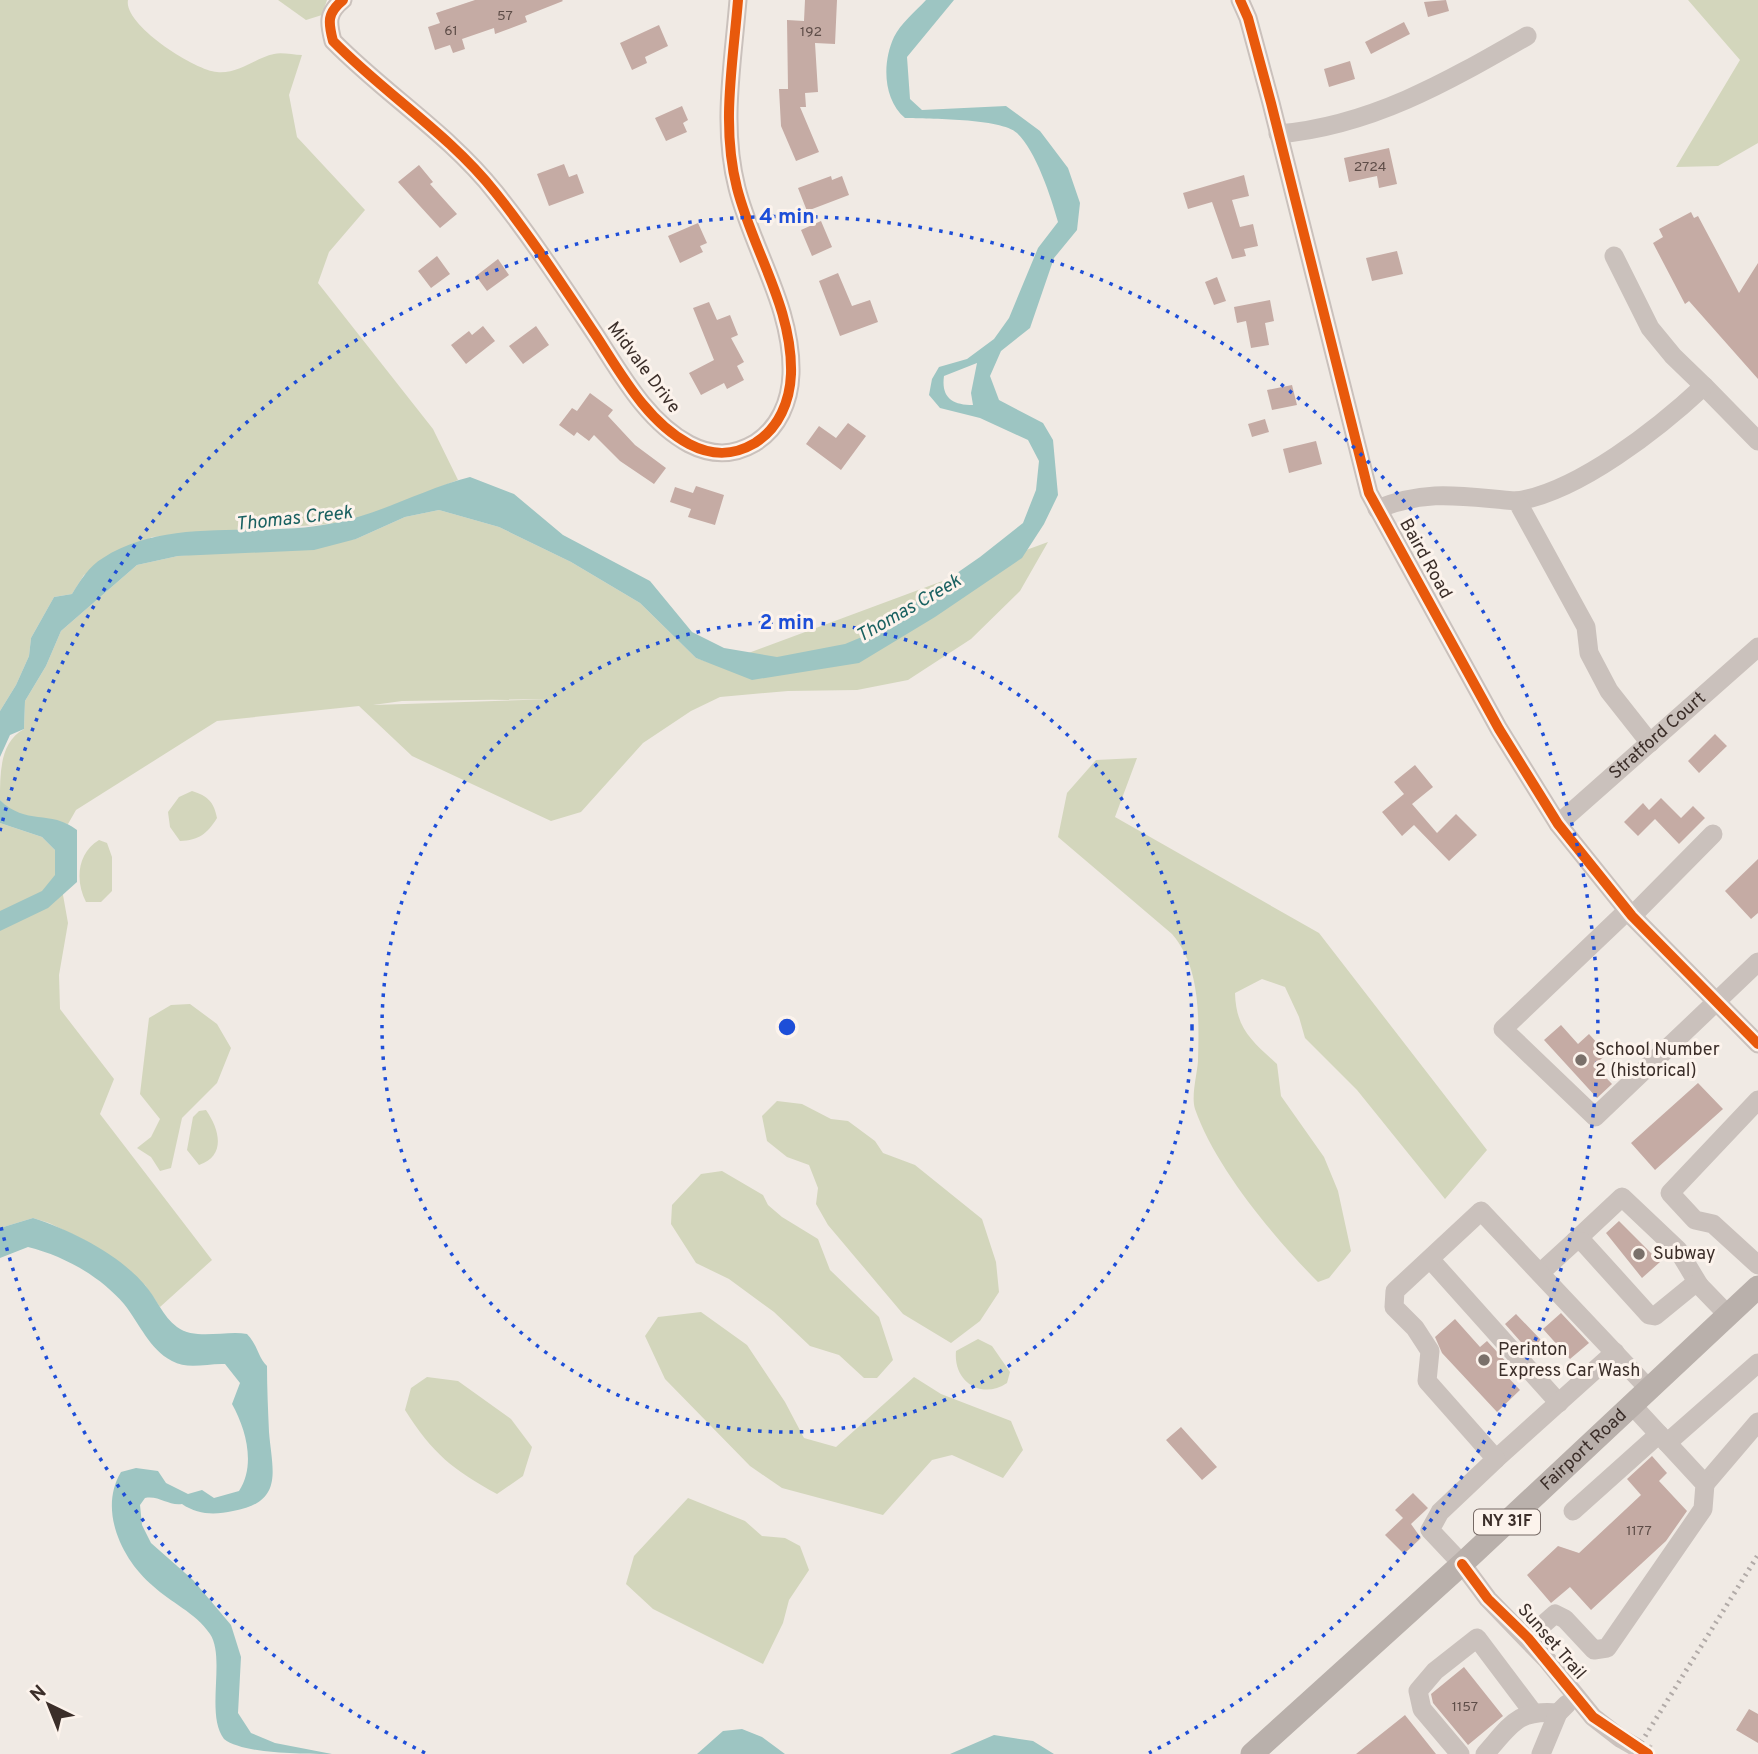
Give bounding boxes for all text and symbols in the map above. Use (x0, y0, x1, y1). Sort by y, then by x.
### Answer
house number: 57 (497, 8, 513, 25)
house number: 61 (444, 23, 458, 40)
house number: 192 (800, 24, 822, 41)
house number: 2724 (1354, 159, 1386, 176)
text: 4 min (759, 204, 815, 231)
street label: Midvale Drive (601, 318, 685, 418)
water label: Thomas Creek (235, 501, 354, 537)
street label: Baird Road (1393, 515, 1457, 603)
water label: Thomas Creek (852, 569, 966, 649)
text: 2 min (760, 610, 814, 637)
street label: Stratford Court (1604, 687, 1711, 785)
centre of rings (775, 1015, 799, 1039)
place label: School Number 2 (historical) (1595, 1039, 1720, 1083)
marker: School Number 2 (historical) (1573, 1052, 1589, 1068)
place label: Subway (1653, 1243, 1716, 1266)
marker: Subway (1631, 1246, 1647, 1262)
place label: Perinton Express Car Wash (1498, 1339, 1640, 1383)
marker: Perinton Express Car Wash (1476, 1352, 1492, 1368)
street label: Fairport Road (1536, 1404, 1632, 1496)
road number: NY 31F (1474, 1510, 1540, 1534)
house number: 1177 (1626, 1523, 1652, 1540)
street label: Sunset Trail (1512, 1599, 1590, 1685)
north arrow (14, 1670, 84, 1740)
text: N (26, 1681, 52, 1707)
house number: 1157 (1452, 1699, 1478, 1716)

